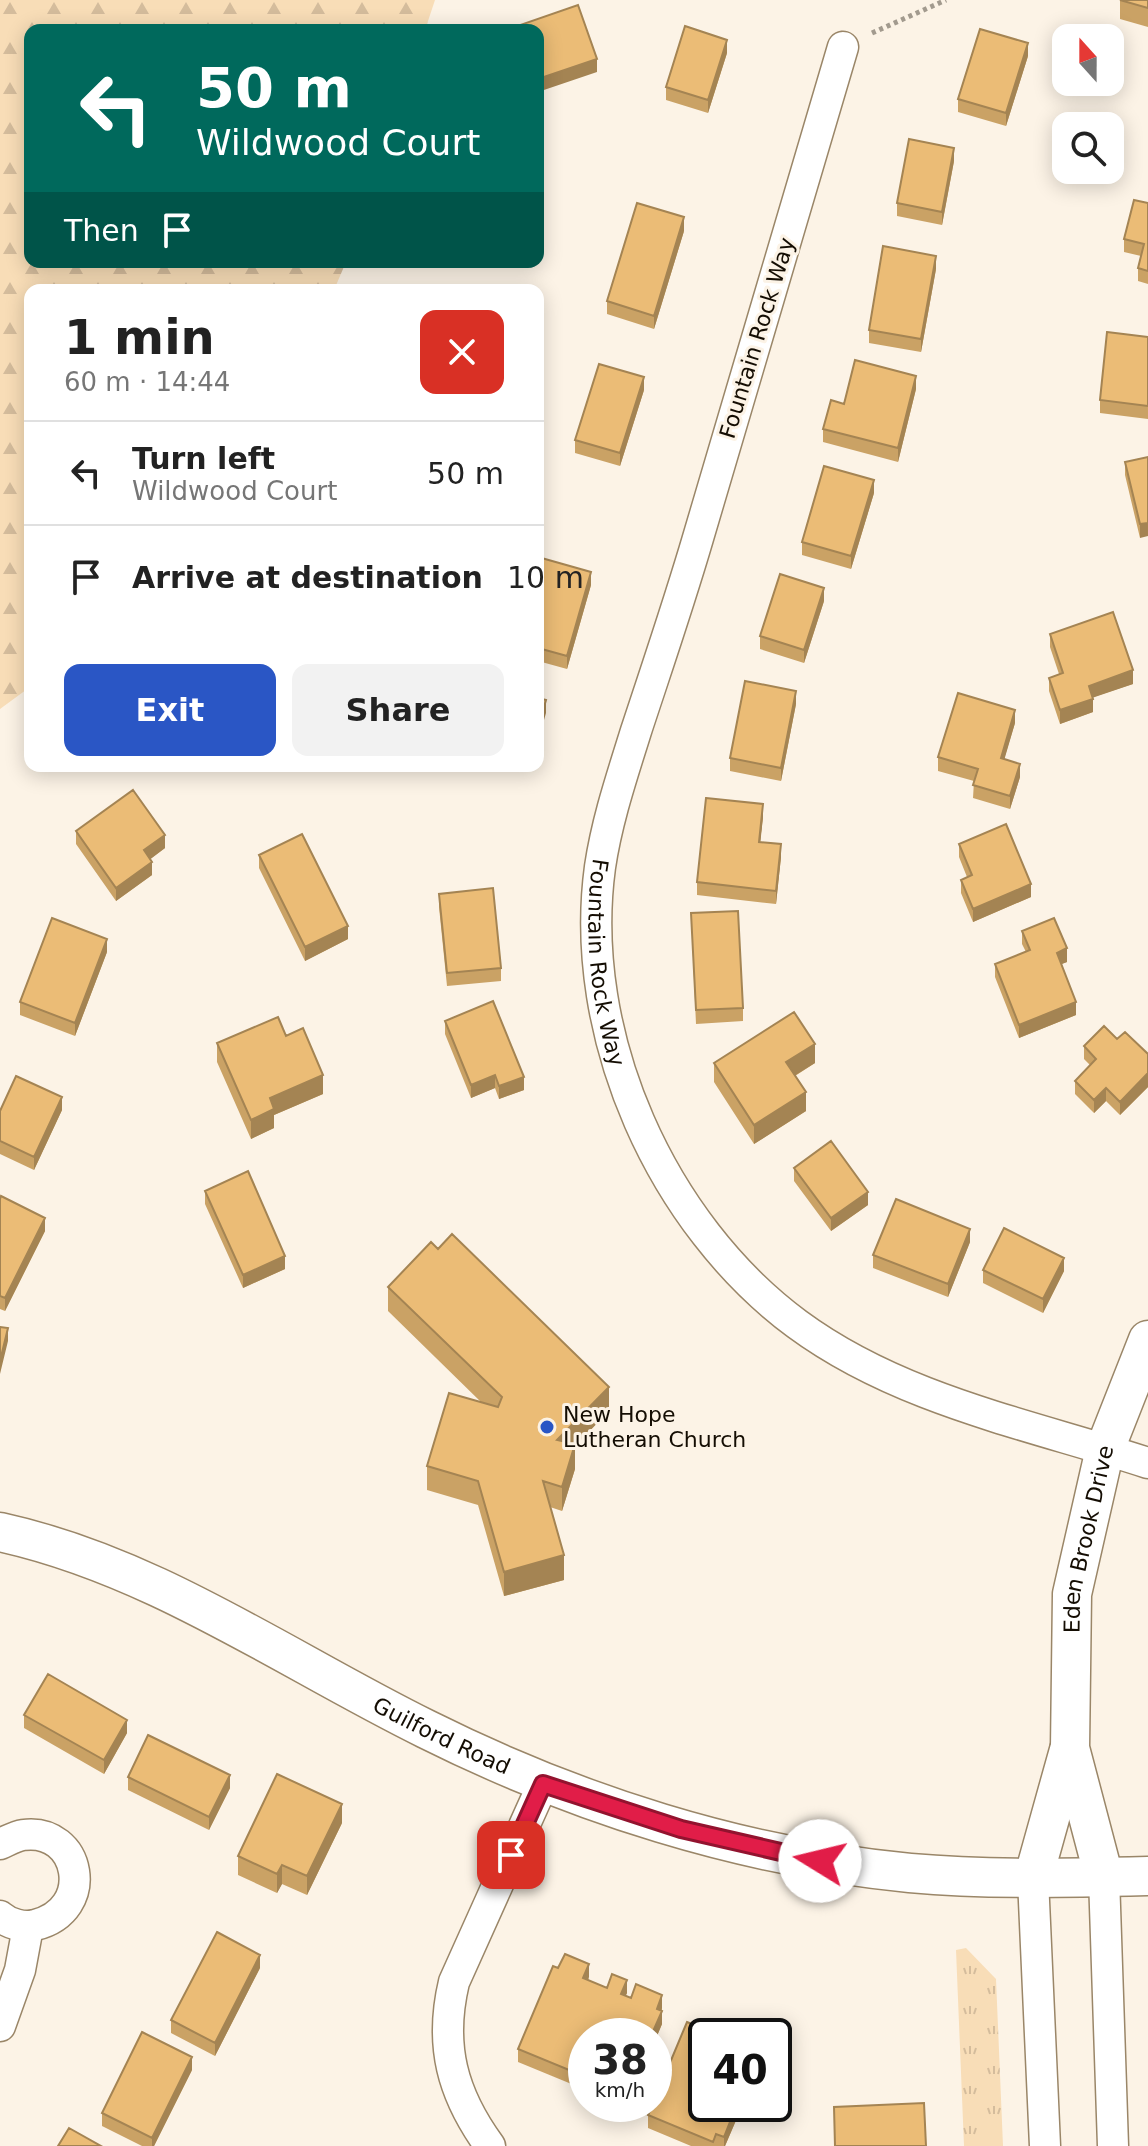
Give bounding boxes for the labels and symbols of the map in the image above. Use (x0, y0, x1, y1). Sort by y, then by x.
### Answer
north arrow (1052, 24, 1124, 96)
street label: Fountain Rock Way (715, 235, 799, 441)
street label: Fountain Rock Way (584, 857, 630, 1069)
place label: New Hope Lutheran Church (563, 1402, 746, 1452)
marker: New Hope Lutheran Church (538, 1418, 556, 1436)
street label: Eden Brook Drive (1059, 1443, 1118, 1633)
street label: Guilford Road (369, 1692, 514, 1779)
position arrow (778, 1819, 862, 1903)
pin (477, 1821, 545, 1889)
speed limit sign: 40 (688, 2018, 792, 2122)

